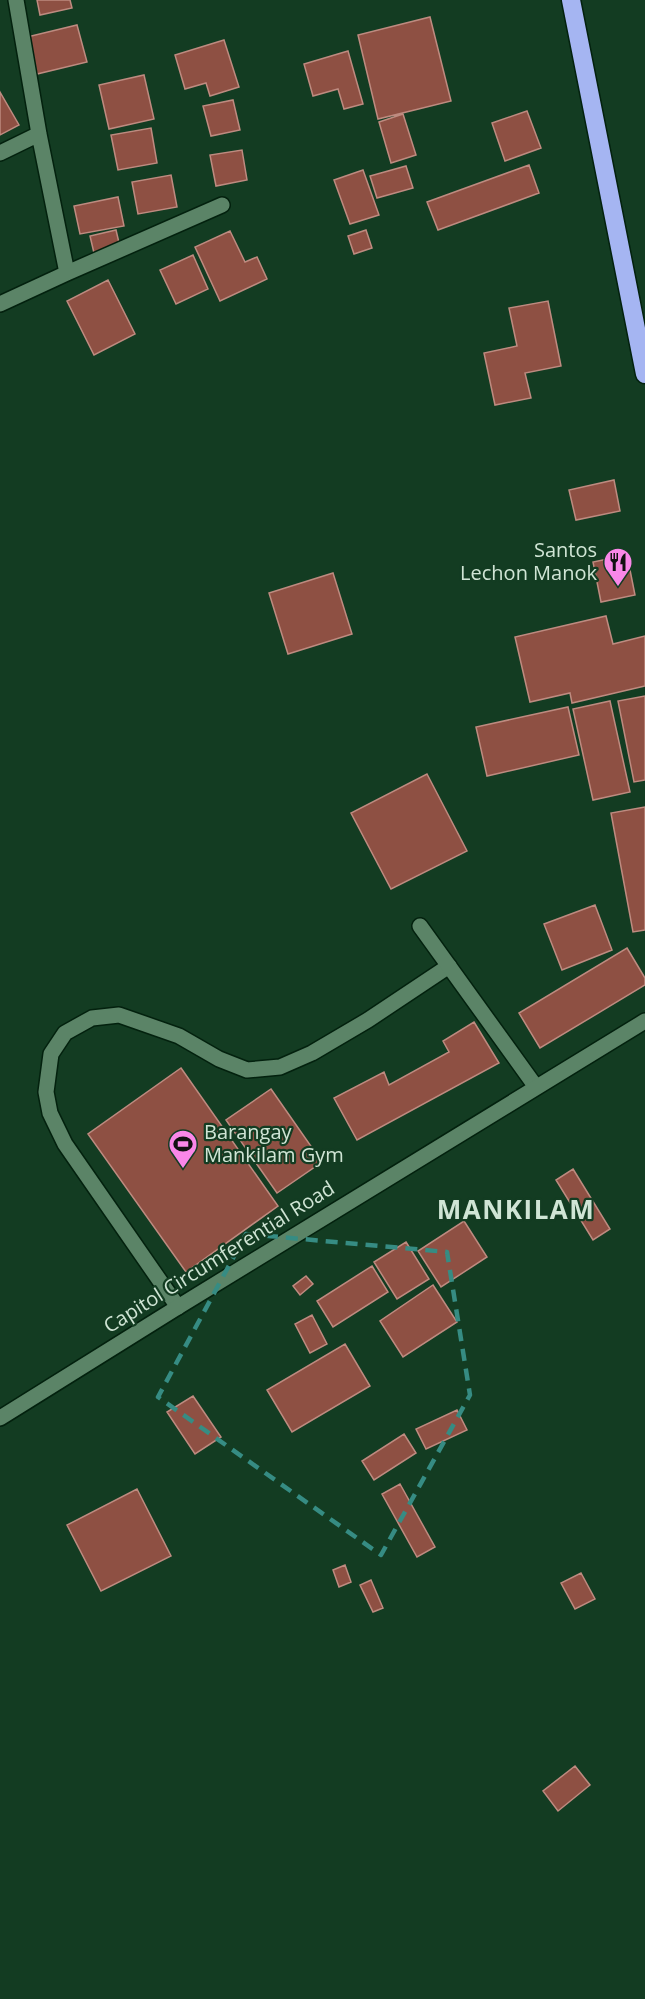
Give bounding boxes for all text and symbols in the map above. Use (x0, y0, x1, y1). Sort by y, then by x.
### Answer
place label: Santos Lechon Manok (460, 536, 597, 586)
restaurant icon: Santos Lechon Manok (602, 546, 634, 588)
place label: Barangay Mankilam Gym (204, 1118, 344, 1168)
sports icon: Barangay Mankilam Gym (167, 1128, 199, 1170)
street label: Capitol Circumferential Road (98, 1174, 339, 1339)
district label: MANKILAM (437, 1191, 595, 1227)

